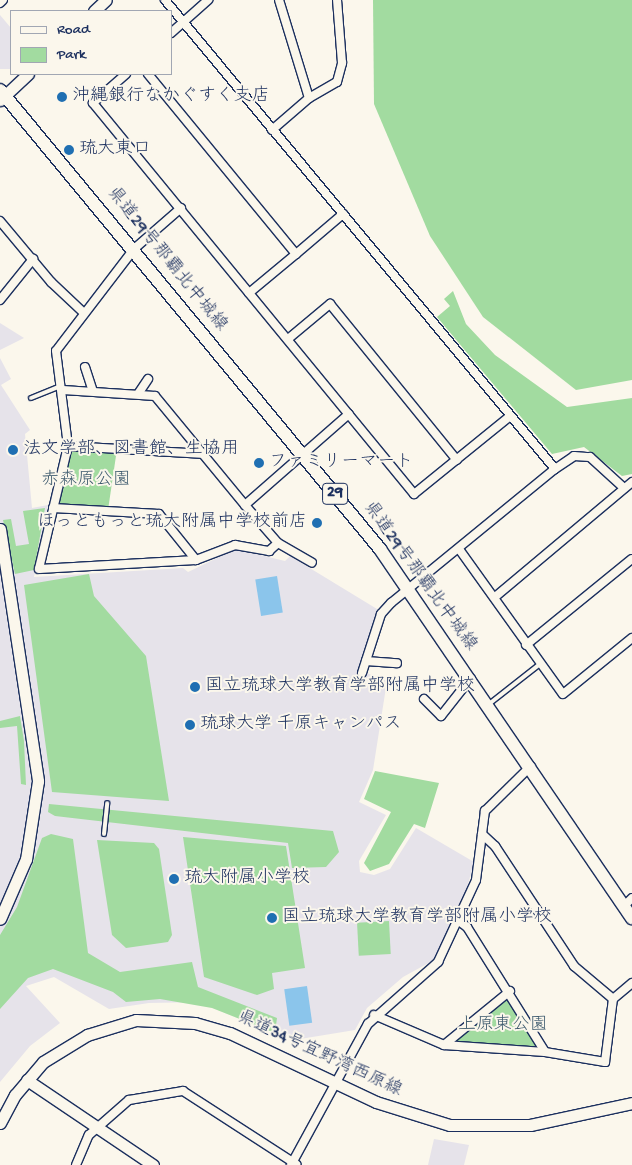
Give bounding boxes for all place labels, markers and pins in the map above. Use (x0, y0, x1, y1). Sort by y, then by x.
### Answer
place label: 沖縄銀行なかぐすく支店 (72, 86, 270, 108)
marker: 沖縄銀行なかぐすく支店 (56, 91, 68, 103)
place label: 琉大東口 (79, 139, 151, 161)
marker: 琉大東口 (63, 144, 75, 156)
place label: 法文学部、図書館、生協用 (23, 439, 239, 461)
marker: 法文学部、図書館、生協用 (7, 444, 19, 456)
place label: ファミリーマート (269, 452, 413, 474)
marker: ファミリーマート (253, 457, 265, 469)
place label: ほっともっと琉大附属中学校前店 (37, 512, 307, 534)
marker: ほっともっと琉大附属中学校前店 (311, 517, 323, 529)
place label: 国立琉球大学教育学部附属中学校 (205, 676, 475, 698)
marker: 国立琉球大学教育学部附属中学校 (189, 681, 201, 693)
place label: 琉球大学 千原キャンパス (200, 714, 402, 736)
marker: 琉球大学 千原キャンパス (184, 719, 196, 731)
place label: 琉大附属小学校 (184, 868, 310, 890)
marker: 琉大附属小学校 (168, 873, 180, 885)
place label: 国立琉球大学教育学部附属小学校 (282, 907, 552, 929)
marker: 国立琉球大学教育学部附属小学校 (266, 912, 278, 924)

